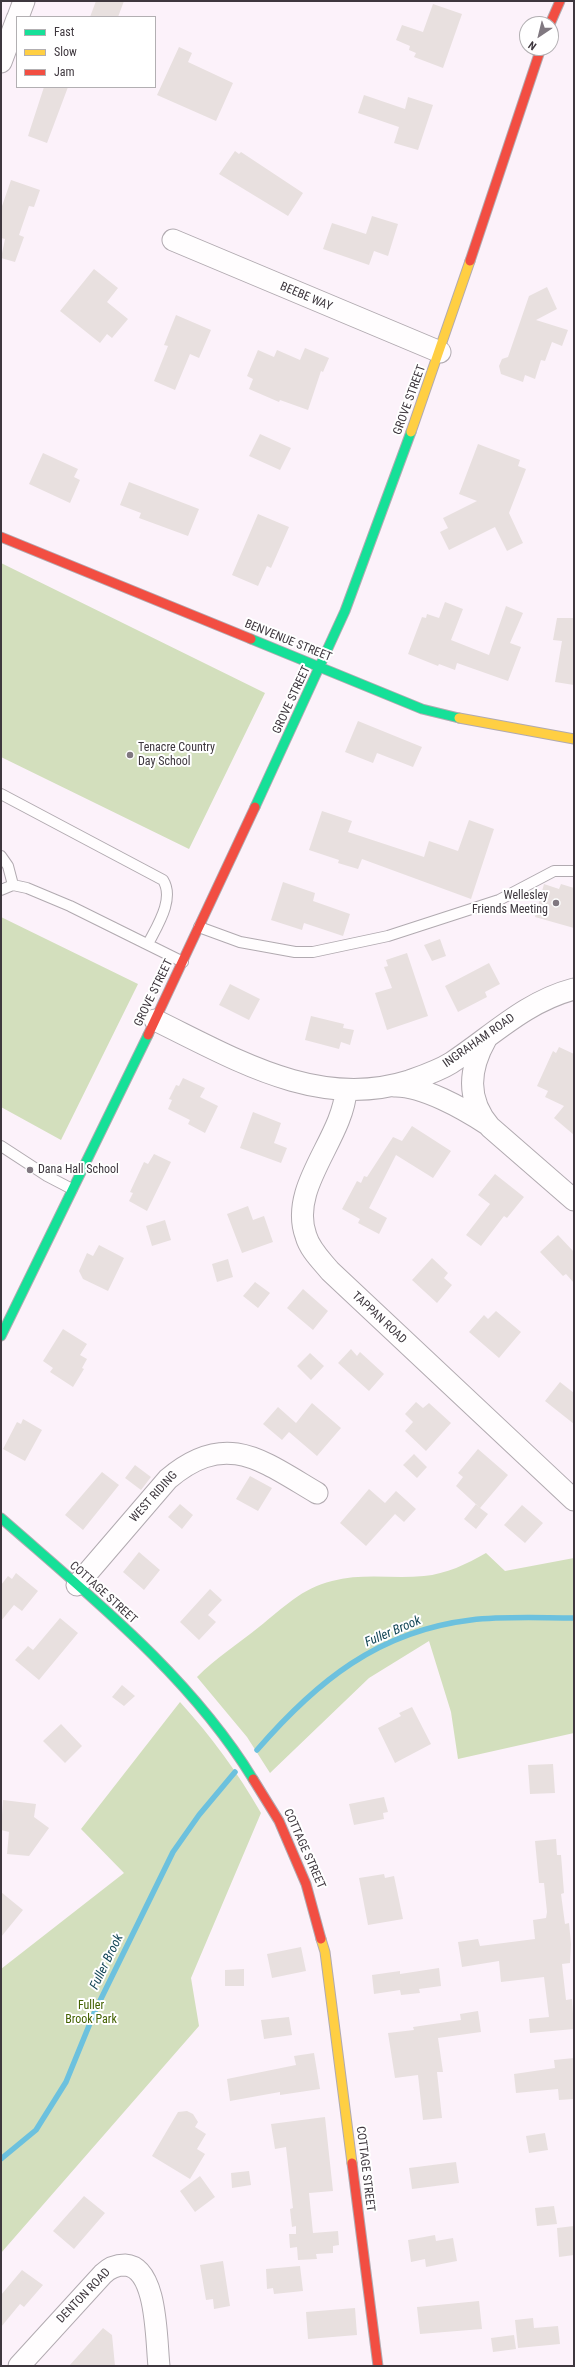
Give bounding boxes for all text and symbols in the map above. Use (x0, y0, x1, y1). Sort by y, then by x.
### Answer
legend (16, 16, 156, 88)
north arrow (519, 16, 559, 56)
text: Fast (54, 25, 74, 39)
text: N (526, 38, 539, 53)
text: Slow (54, 45, 77, 59)
text: Jam (54, 65, 75, 79)
street label: BEEBE WAY (278, 280, 334, 314)
street label: GROVE STREET (391, 363, 429, 437)
street label: BENVENUE STREET (242, 617, 334, 665)
street label: GROVE STREET (270, 664, 314, 736)
place label: Tenacre Country Day School (138, 741, 215, 769)
marker: Tenacre Country Day School (125, 750, 135, 760)
place label: Wellesley Friends Meeting (472, 889, 548, 917)
marker: Wellesley Friends Meeting (551, 898, 561, 908)
street label: GROVE STREET (132, 957, 176, 1029)
street label: INGRAHAM ROAD (440, 1011, 518, 1071)
place label: Dana Hall School (38, 1163, 119, 1177)
marker: Dana Hall School (25, 1165, 35, 1175)
street label: TAPPAN ROAD (349, 1289, 409, 1347)
street label: WEST RIDING (127, 1468, 181, 1526)
street label: COTTAGE STREET (66, 1559, 140, 1627)
water label: Fuller Brook (363, 1613, 423, 1651)
street label: COTTAGE STREET (280, 1807, 328, 1891)
water label: Fuller Brook (87, 1932, 127, 1992)
park label: Fuller Brook Park (65, 1999, 117, 2027)
street label: COTTAGE STREET (353, 2126, 377, 2212)
street label: DENTON ROAD (54, 2266, 114, 2326)

